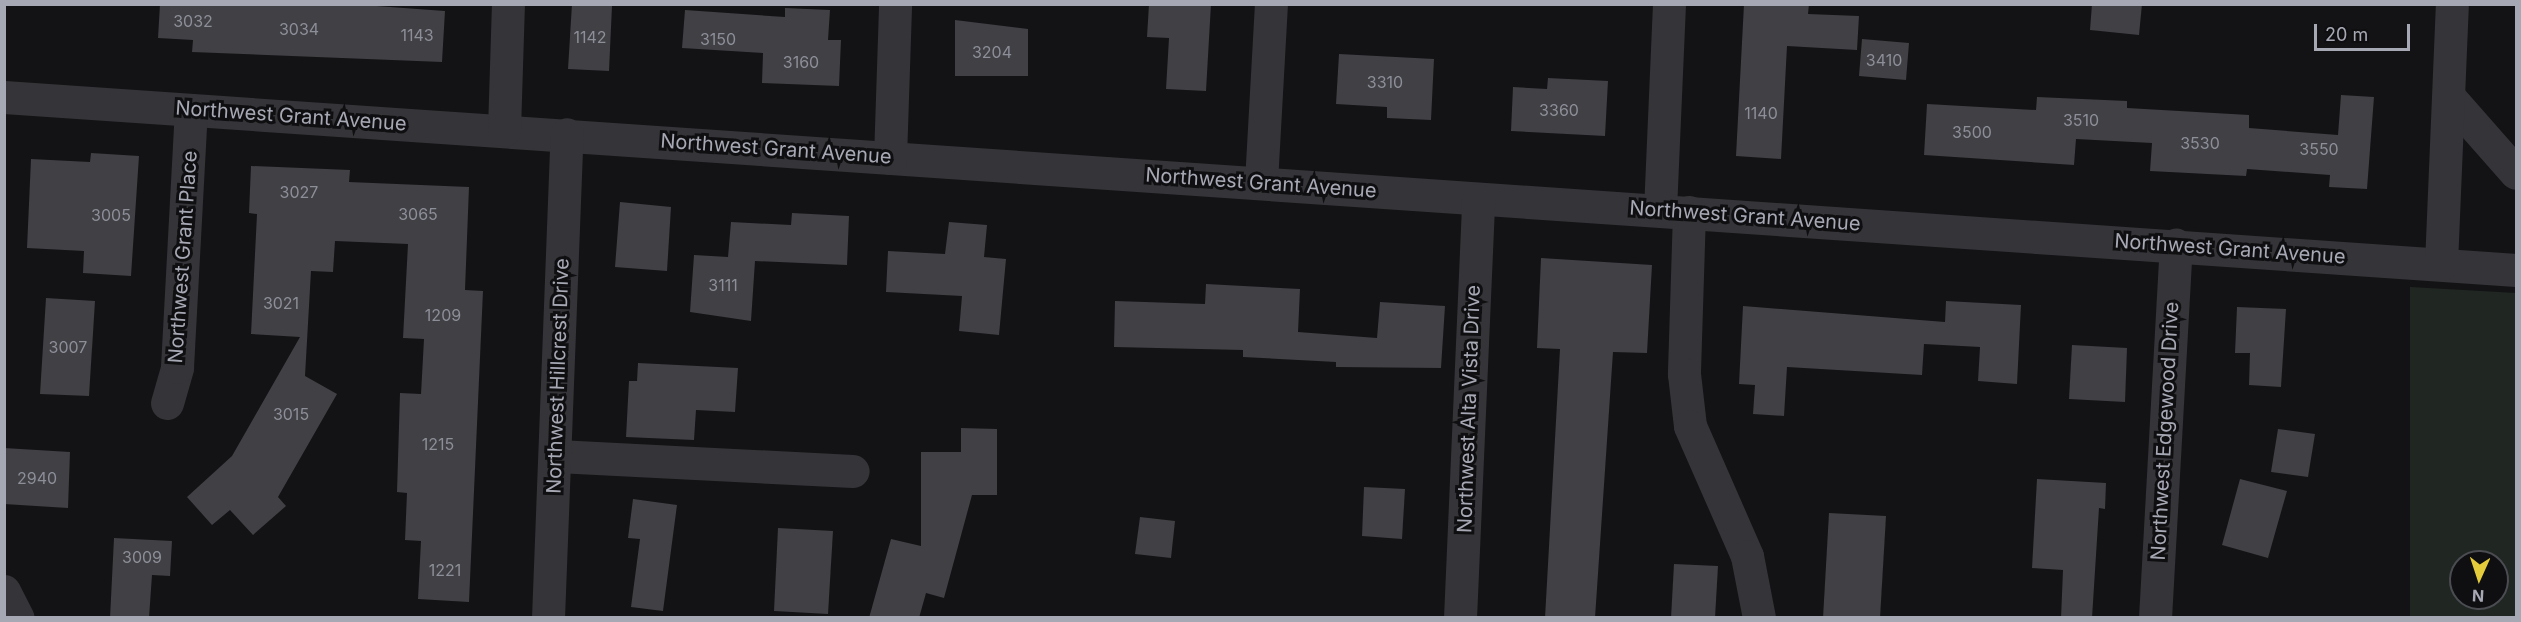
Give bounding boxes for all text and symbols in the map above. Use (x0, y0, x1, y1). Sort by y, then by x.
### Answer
house number: 3032 (173, 11, 213, 31)
scale bar (2317, 12, 2413, 50)
house number: 3034 (279, 19, 319, 39)
text: 20 m (2325, 24, 2368, 45)
house number: 1143 (400, 25, 434, 45)
house number: 1142 (573, 27, 607, 47)
house number: 3150 (700, 29, 736, 49)
house number: 3204 (972, 42, 1012, 62)
house number: 3410 (1866, 50, 1902, 70)
house number: 3160 (783, 52, 819, 72)
house number: 3310 (1367, 72, 1403, 92)
street label: Northwest Grant Avenue (175, 96, 407, 136)
house number: 3360 (1539, 100, 1579, 120)
house number: 1140 (1744, 103, 1778, 123)
house number: 3510 (2063, 110, 2099, 130)
house number: 3500 (1952, 122, 1992, 142)
street label: Northwest Grant Avenue (660, 129, 892, 169)
house number: 3530 (2180, 133, 2220, 153)
house number: 3550 (2299, 139, 2339, 159)
street label: Northwest Grant Place (164, 150, 202, 364)
street label: Northwest Grant Avenue (1145, 163, 1377, 203)
house number: 3027 (280, 182, 318, 202)
street label: Northwest Grant Avenue (1629, 196, 1861, 236)
house number: 3065 (398, 204, 438, 224)
house number: 3005 (91, 205, 131, 225)
street label: Northwest Grant Avenue (2114, 229, 2346, 269)
street label: Northwest Hillcrest Drive (542, 258, 574, 494)
house number: 3111 (708, 275, 738, 295)
street label: Northwest Alta Vista Drive (1453, 284, 1485, 534)
house number: 3021 (263, 293, 299, 313)
street label: Northwest Edgewood Drive (2146, 301, 2184, 561)
house number: 1209 (425, 305, 461, 325)
house number: 3007 (49, 337, 87, 357)
house number: 3015 (273, 404, 309, 424)
house number: 1215 (422, 434, 454, 454)
house number: 2940 (17, 468, 57, 488)
house number: 3009 (122, 547, 162, 567)
north arrow (2449, 550, 2509, 610)
house number: 1221 (429, 560, 461, 580)
text: N (2472, 586, 2485, 606)

